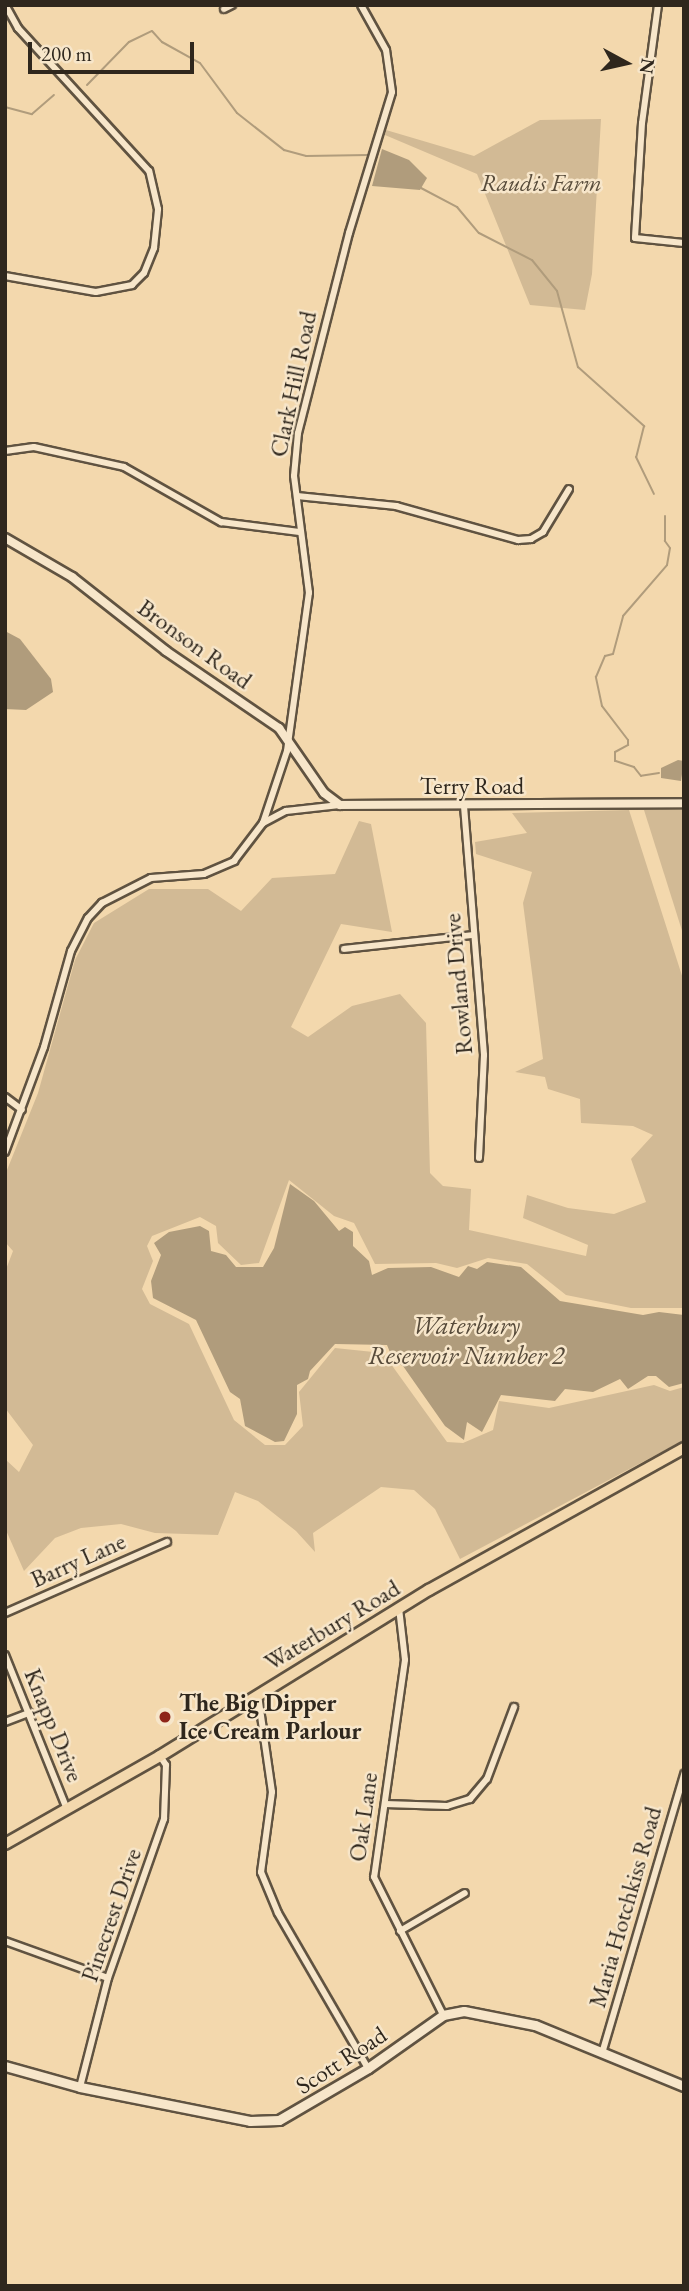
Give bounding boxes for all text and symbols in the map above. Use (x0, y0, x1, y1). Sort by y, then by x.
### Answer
scale bar (32, 28, 198, 72)
north arrow (591, 28, 661, 98)
text: 200 m (41, 40, 92, 67)
text: N (634, 57, 661, 75)
park label: Raudis Farm (480, 169, 602, 197)
street label: Clark Hill Road (263, 308, 323, 460)
street label: Bronson Road (132, 593, 258, 695)
street label: Terry Road (420, 772, 524, 800)
street label: Rowland Drive (437, 912, 479, 1056)
water label: Waterbury Reservoir Number 2 (368, 1310, 564, 1372)
street label: Barry Lane (26, 1526, 130, 1594)
street label: Waterbury Road (259, 1573, 405, 1677)
street label: Knapp Drive (18, 1664, 90, 1786)
place label: The Big Dipper Ice Cream Parlour (179, 1689, 362, 1745)
marker: The Big Dipper Ice Cream Parlour (157, 1709, 173, 1725)
street label: Oak Lane (343, 1771, 383, 1863)
street label: Maria Hotchkiss Road (583, 1803, 667, 2011)
street label: Pinecrest Drive (75, 1845, 147, 1985)
street label: Scott Road (290, 2020, 392, 2100)

